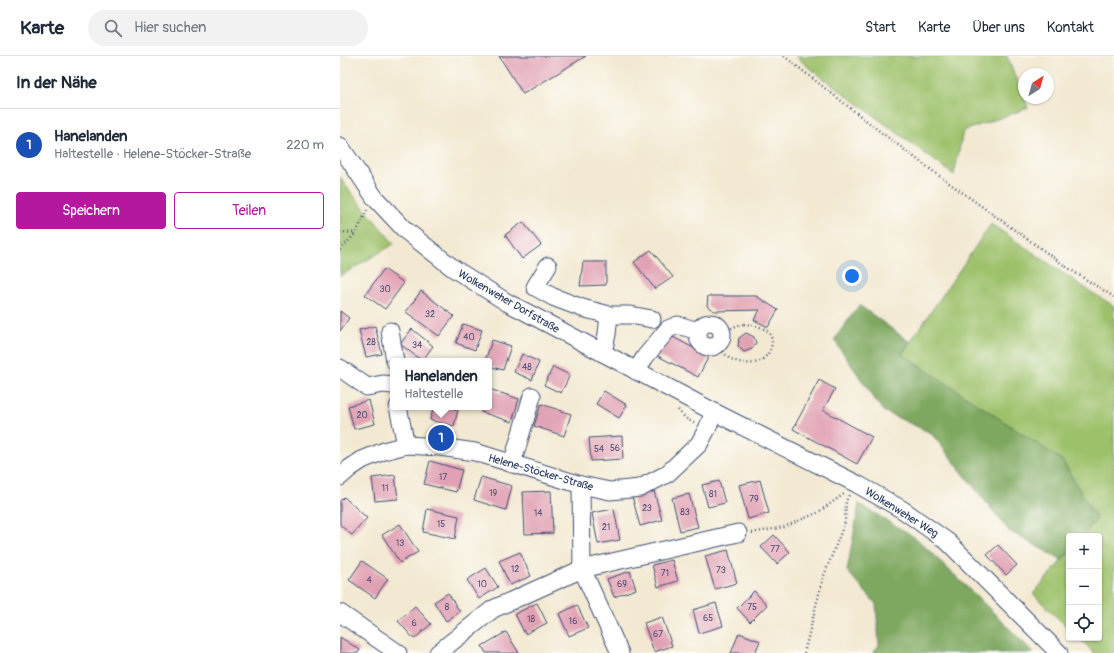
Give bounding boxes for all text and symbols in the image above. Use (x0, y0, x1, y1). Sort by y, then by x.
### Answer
search box (88, 10, 368, 46)
text: Karte (20, 16, 64, 40)
icon: search (102, 17, 124, 39)
text: Hier suchen (134, 18, 206, 37)
text: Start (865, 19, 896, 36)
text: Karte (918, 19, 950, 36)
text: Über uns (972, 19, 1025, 36)
text: Kontakt (1047, 19, 1094, 36)
north arrow (1018, 68, 1054, 104)
text: In der Nähe (16, 72, 97, 93)
text: Hanelanden (54, 127, 128, 146)
text: 1 (26, 137, 32, 153)
text: 220 m (286, 137, 324, 153)
text: Haltestelle · Helene-Stöcker-Straße (54, 146, 251, 162)
button: Speichern (16, 192, 166, 229)
button: Teilen (174, 192, 324, 229)
your location (842, 266, 862, 286)
street label: Wolkenweher Dorfstraße (456, 267, 562, 336)
house number: 30 (379, 284, 391, 295)
house number: 32 (425, 309, 435, 320)
house number: 40 (463, 332, 475, 343)
house number: 28 (366, 337, 376, 348)
house number: 34 (412, 340, 423, 351)
popup (390, 358, 492, 410)
house number: 48 (522, 362, 532, 373)
text: Hanelanden (404, 367, 478, 386)
text: Haltestelle (404, 386, 463, 402)
house number: 20 (356, 410, 368, 421)
pin: 1 (428, 423, 454, 453)
house number: 56 (610, 443, 620, 454)
house number: 54 (594, 444, 605, 455)
street label: Helene-Stöcker-Straße (487, 451, 595, 494)
house number: 17 (439, 472, 447, 483)
house number: 11 (381, 483, 389, 494)
street label: Wolkenweher Weg (863, 485, 941, 540)
house number: 19 (489, 488, 497, 499)
house number: 81 (709, 489, 717, 500)
house number: 79 (749, 494, 759, 505)
house number: 23 (642, 503, 652, 514)
house number: 83 (680, 507, 690, 518)
house number: 14 (534, 508, 543, 519)
house number: 15 (437, 519, 445, 530)
house number: 21 (602, 522, 610, 533)
map controls (1066, 533, 1102, 641)
button: + (1066, 533, 1102, 569)
house number: 13 (396, 538, 404, 549)
house number: 77 (770, 544, 780, 555)
house number: 12 (511, 564, 519, 575)
house number: 73 (716, 565, 726, 576)
house number: 71 (661, 568, 669, 579)
button: − (1066, 569, 1102, 605)
house number: 4 (366, 575, 372, 586)
house number: 10 (477, 579, 487, 590)
house number: 69 (617, 579, 627, 590)
house number: 8 (445, 602, 450, 613)
house number: 75 (747, 602, 757, 613)
button: locate (1066, 605, 1102, 641)
house number: 65 (703, 613, 713, 624)
house number: 18 (527, 614, 535, 625)
house number: 16 (569, 616, 577, 627)
house number: 6 (411, 618, 417, 629)
house number: 67 (653, 629, 663, 640)

